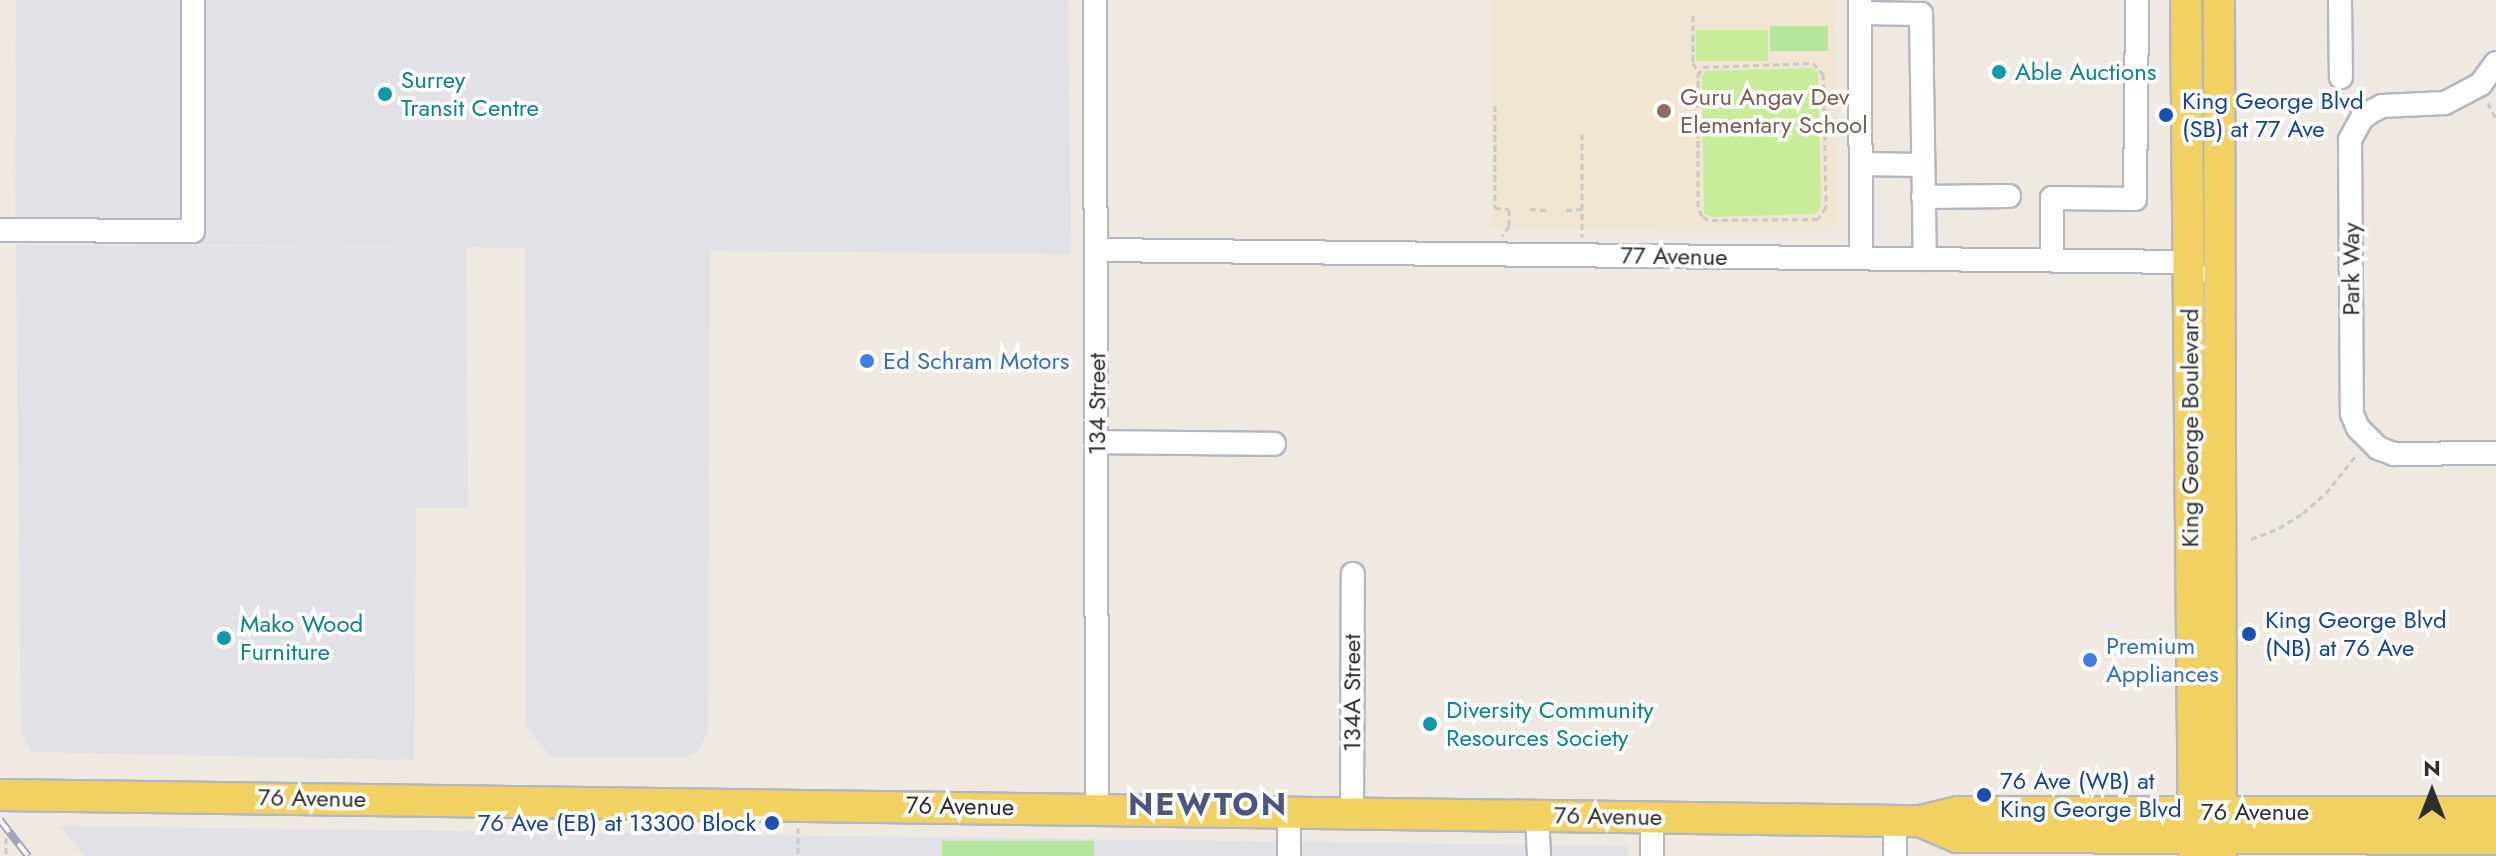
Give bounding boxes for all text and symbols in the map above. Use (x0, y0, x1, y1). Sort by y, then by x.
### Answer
place label: Able Auctions (2015, 58, 2156, 86)
marker: Able Auctions (1990, 63, 2008, 81)
place label: Surrey Transit Centre (401, 66, 539, 122)
place label: Guru Angav Dev Elementary School (1680, 83, 1868, 139)
marker: Surrey Transit Centre (376, 85, 394, 103)
place label: King George Blvd (SB) at 77 Ave (2182, 87, 2364, 143)
marker: Guru Angav Dev Elementary School (1655, 102, 1673, 120)
marker: King George Blvd (SB) at 77 Ave (2157, 106, 2175, 124)
street label: Park Way (2337, 222, 2365, 316)
street label: 77 Avenue (1620, 241, 1728, 271)
street label: King George Boulevard (2176, 308, 2204, 548)
place label: Ed Schram Motors (883, 347, 1069, 375)
marker: Ed Schram Motors (858, 352, 876, 370)
street label: 134 Street (1083, 353, 1111, 455)
place label: King George Blvd (NB) at 76 Ave (2265, 606, 2447, 662)
place label: Mako Wood Furniture (240, 610, 363, 666)
marker: King George Blvd (NB) at 76 Ave (2240, 625, 2258, 643)
marker: Mako Wood Furniture (215, 629, 233, 647)
place label: Premium Appliances (2106, 632, 2219, 688)
street label: 134A Street (1338, 634, 1366, 752)
marker: Premium Appliances (2081, 651, 2099, 669)
place label: Diversity Community Resources Society (1446, 696, 1654, 752)
marker: Diversity Community Resources Society (1421, 715, 1439, 733)
north arrow (2392, 752, 2472, 832)
text: N (2423, 752, 2441, 784)
place label: 76 Ave (WB) at King George Blvd (2000, 767, 2182, 823)
street label: 76 Avenue (258, 783, 366, 813)
district label: NEWTON (1128, 785, 1288, 823)
marker: 76 Ave (WB) at King George Blvd (1975, 786, 1993, 804)
street label: 76 Avenue (906, 791, 1014, 821)
street label: 76 Avenue (2201, 798, 2309, 826)
street label: 76 Avenue (1554, 801, 1662, 831)
place label: 76 Ave (EB) at 13300 Block (478, 809, 756, 837)
marker: 76 Ave (EB) at 13300 Block (763, 814, 781, 832)

